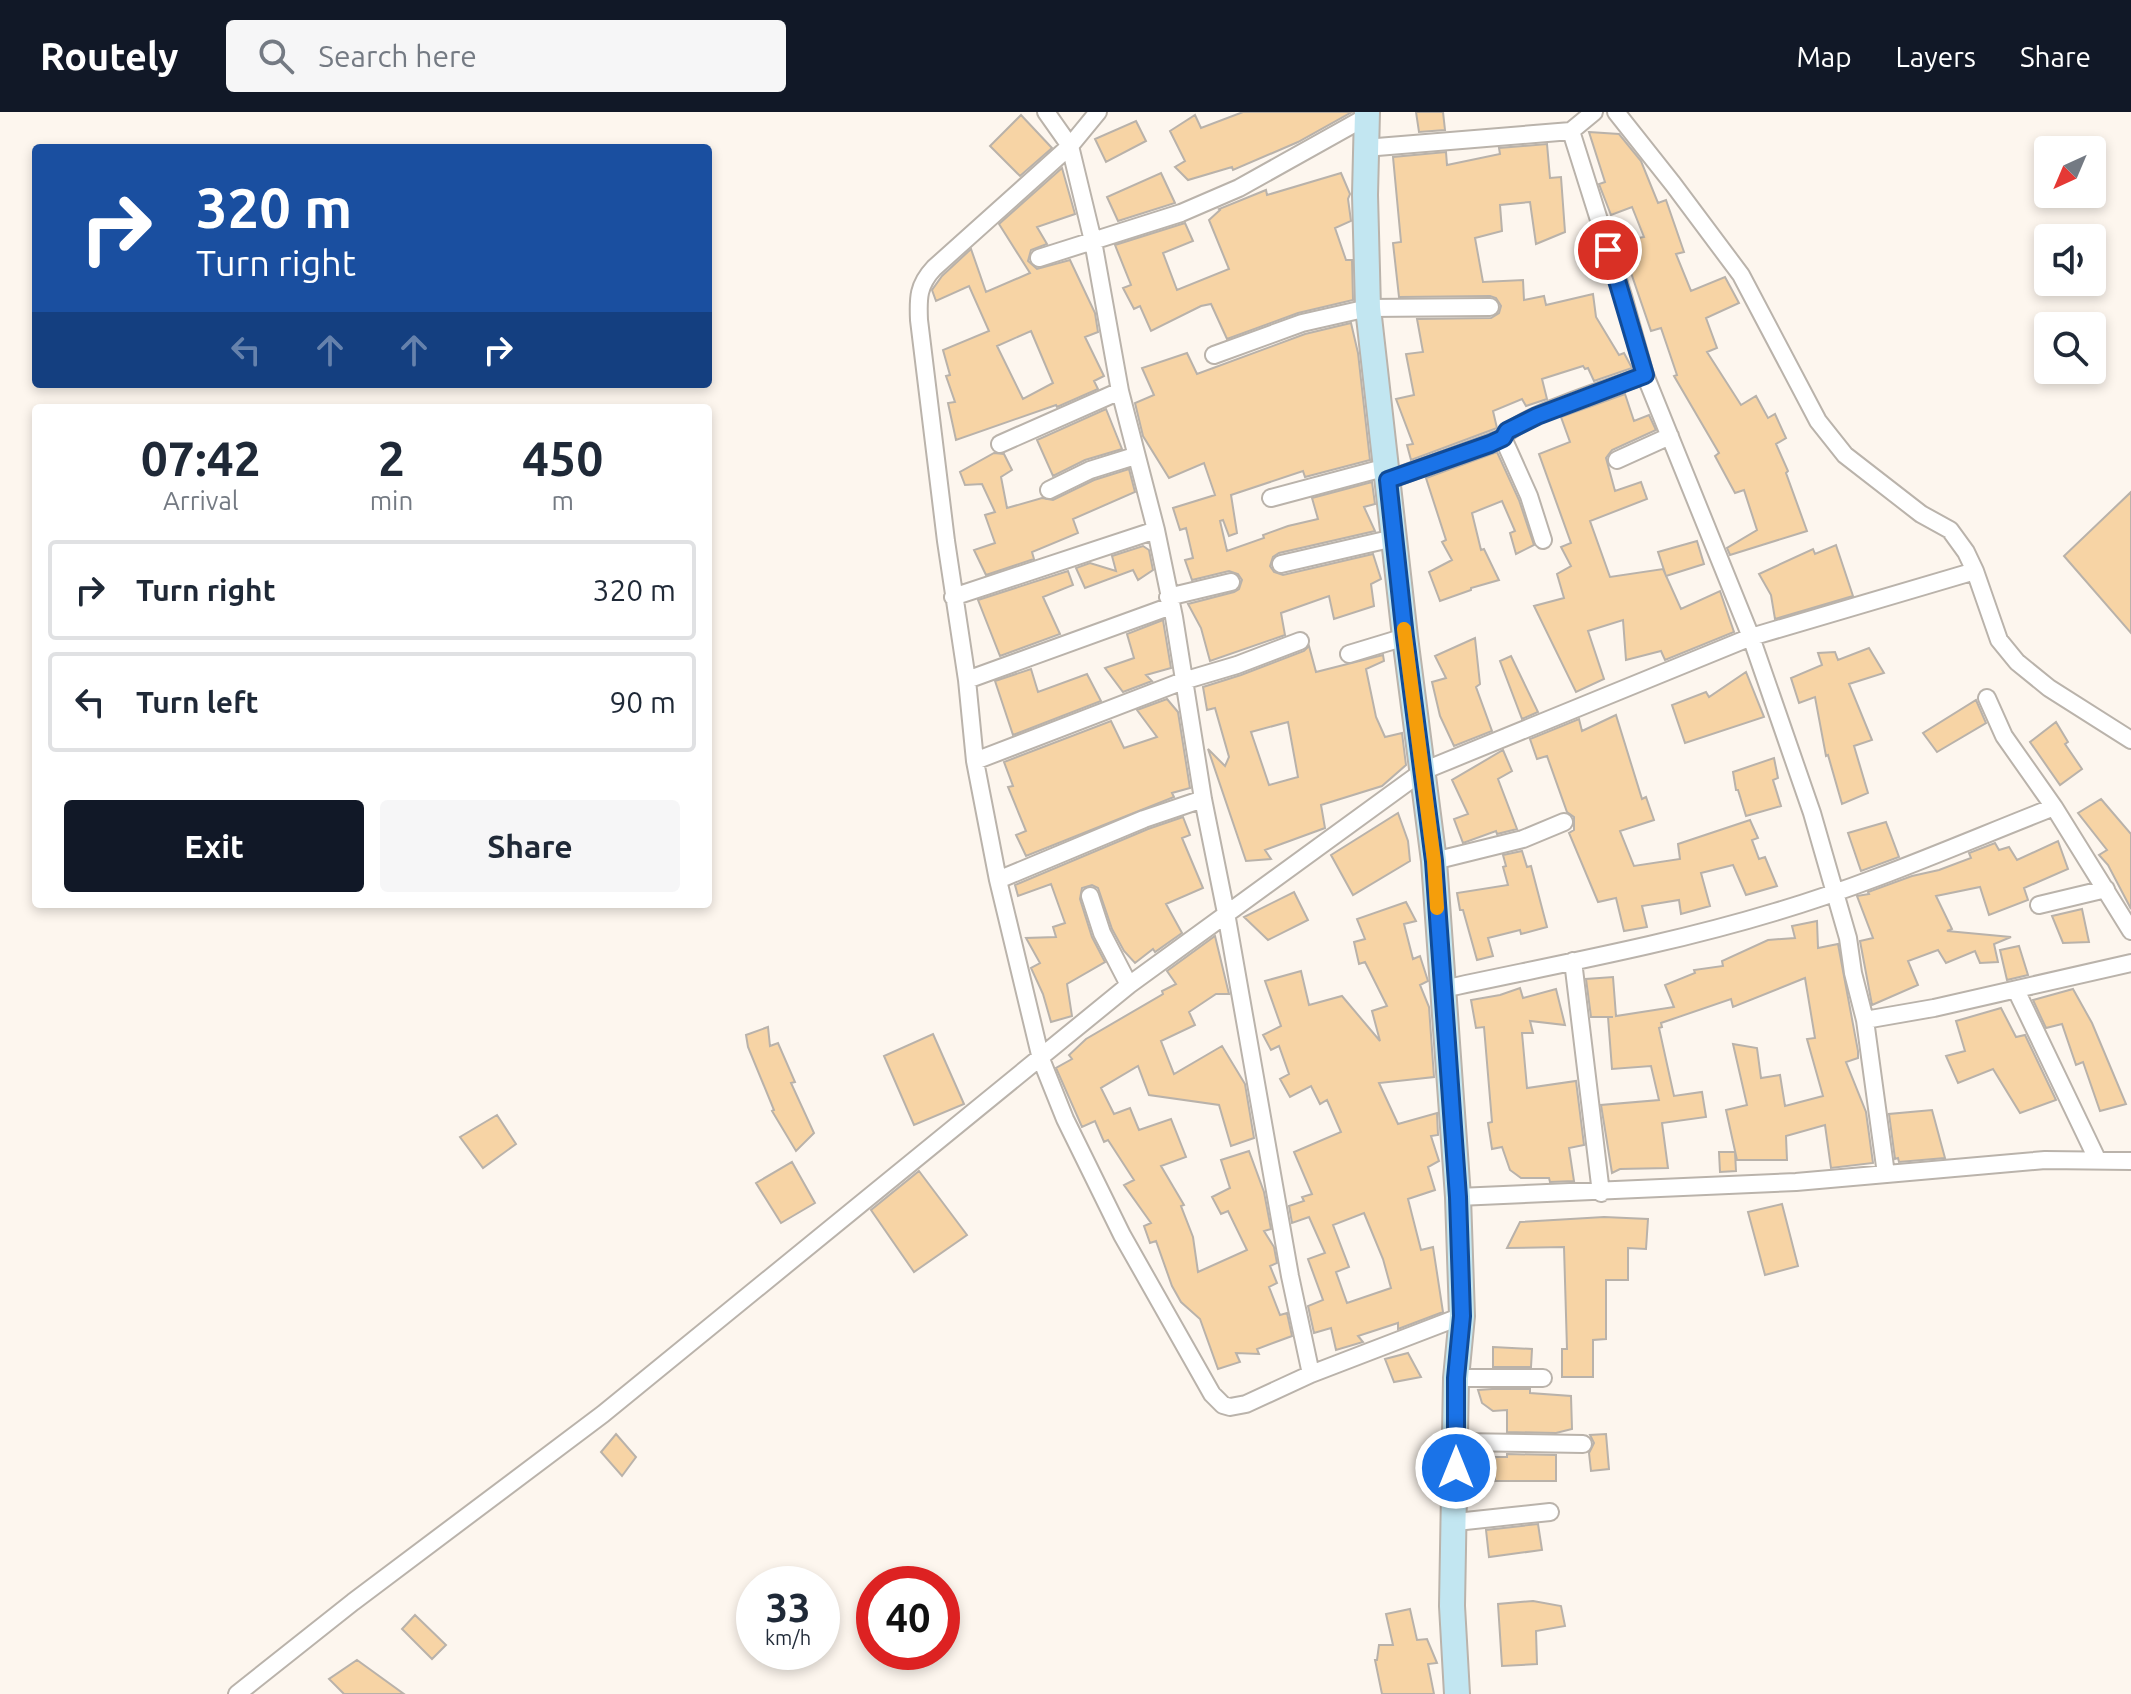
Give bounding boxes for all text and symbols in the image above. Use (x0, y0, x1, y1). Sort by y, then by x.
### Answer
search box (226, 20, 786, 92)
icon: search (254, 34, 298, 78)
text: Routely (40, 35, 178, 77)
text: Search here (318, 39, 477, 73)
text: Map (1796, 41, 1852, 72)
text: Layers (1896, 41, 1976, 72)
text: Share (2020, 41, 2091, 72)
north arrow (2034, 136, 2106, 208)
map controls (2034, 136, 2106, 384)
icon: right (64, 176, 168, 280)
text: 320 m (196, 176, 352, 239)
pin (1574, 216, 1642, 284)
button: sound (2034, 224, 2106, 296)
icon: arrive (1586, 228, 1630, 272)
text: Turn right (196, 242, 356, 283)
button: search (2034, 312, 2106, 384)
icon: left (224, 328, 268, 372)
icon: ahead (308, 328, 352, 372)
icon: ahead (392, 328, 436, 372)
icon: right (476, 328, 520, 372)
text: 07:42 (141, 431, 261, 485)
text: 2 (378, 431, 405, 485)
text: 450 (522, 431, 603, 485)
text: Arrival (163, 486, 239, 515)
text: min (370, 486, 413, 515)
text: m (551, 486, 574, 515)
icon: right (68, 568, 112, 612)
text: Turn right (136, 573, 276, 607)
text: 320 m (592, 573, 676, 607)
icon: left (68, 680, 112, 724)
text: Turn left (136, 685, 258, 719)
text: 90 m (609, 685, 676, 719)
button: Exit (64, 800, 364, 892)
button: Share (380, 800, 680, 892)
position arrow (1414, 1426, 1498, 1510)
speed limit sign: 40 (856, 1566, 960, 1670)
text: 33 (765, 1585, 811, 1630)
text: km/h (765, 1626, 811, 1649)

